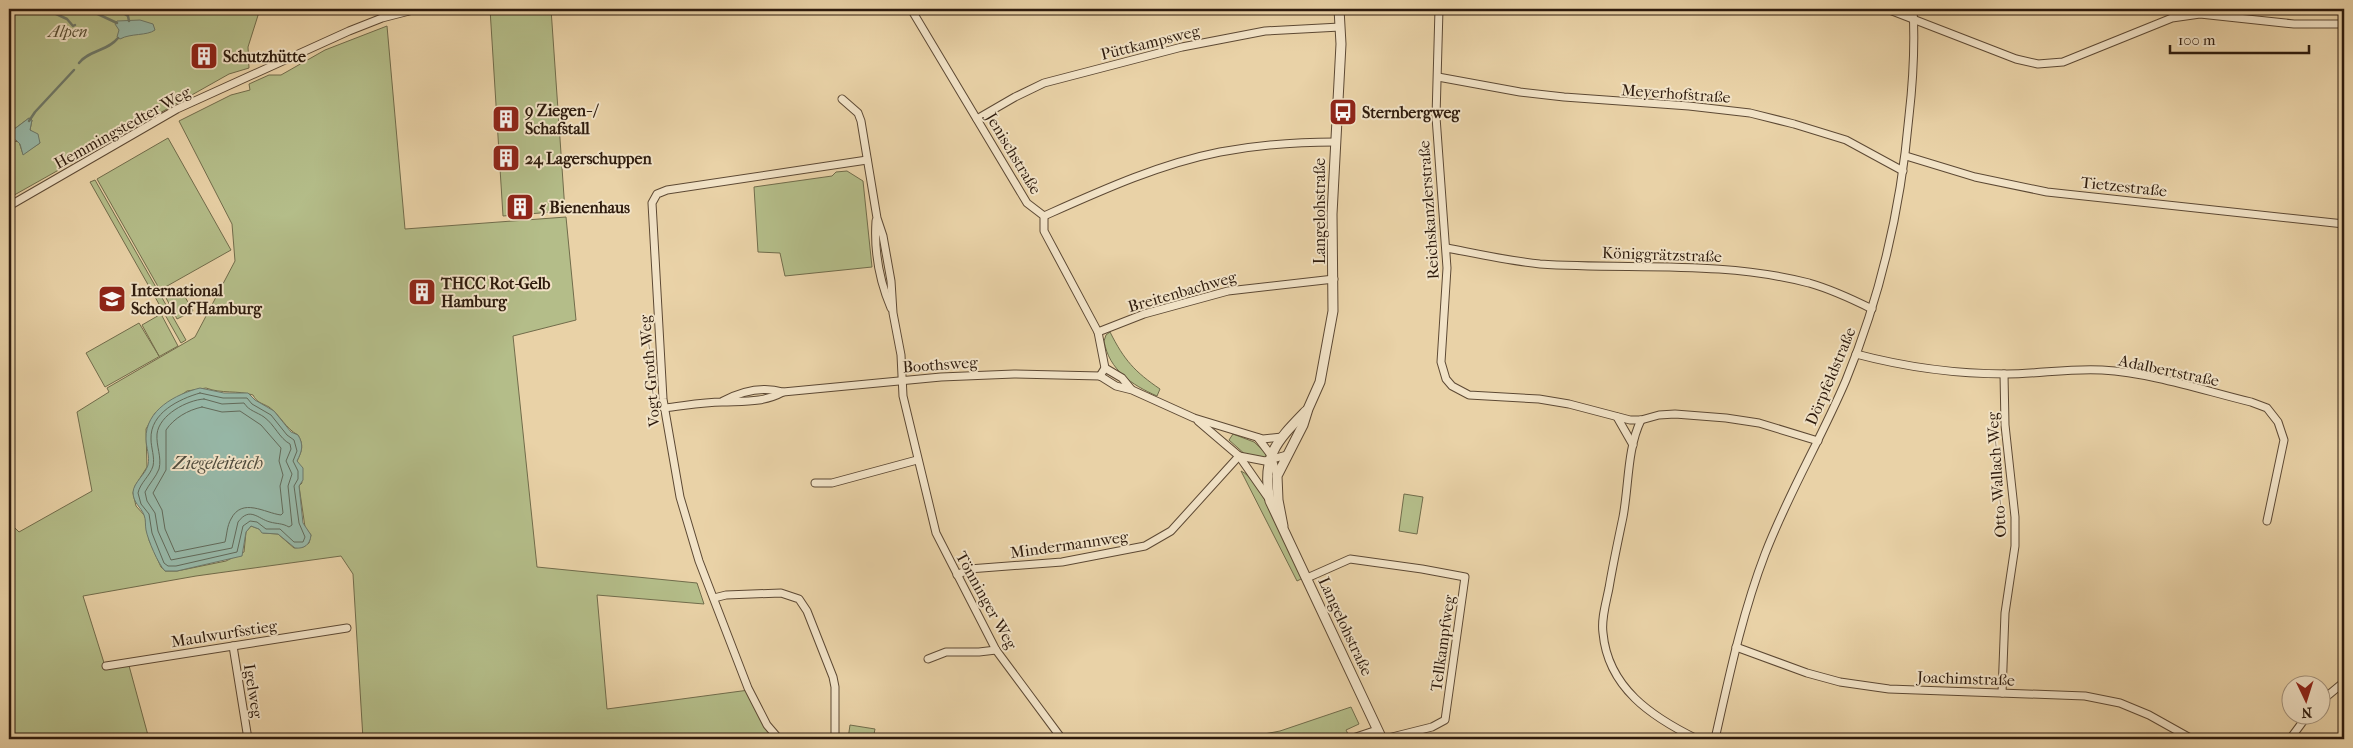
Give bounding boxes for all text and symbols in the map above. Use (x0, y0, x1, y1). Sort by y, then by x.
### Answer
street label: Püttkampsweg (1099, 21, 1202, 64)
park label: Alpen (47, 22, 87, 41)
scale bar (2170, 22, 2309, 54)
text: 100 m (2178, 31, 2216, 49)
building icon: Schutzhütte (189, 41, 219, 71)
place label: Schutzhütte (223, 47, 306, 66)
street label: Meyerhofstraße (1621, 80, 1731, 107)
street label: Hemmingstedter Weg (51, 82, 194, 173)
bus stop icon: Sternbergweg (1328, 97, 1358, 127)
place label: 9 Ziegen- / Schafstall (524, 101, 600, 138)
place label: Sternbergweg (1362, 103, 1460, 123)
building icon: 9 Ziegen- / Schafstall (491, 104, 521, 134)
street label: Jenischstraße (981, 107, 1045, 198)
street label: Reichskanzlerstraße (1414, 140, 1443, 280)
building icon: 24 Lagerschuppen (491, 143, 521, 173)
place label: 24 Lagerschuppen (525, 149, 652, 169)
street label: Langelohstraße (1310, 158, 1329, 264)
street label: Tietzestraße (2080, 173, 2168, 200)
building icon: 5 Bienenhaus (505, 192, 535, 222)
place label: 5 Bienenhaus (539, 198, 630, 217)
street label: Königgrätzstraße (1602, 243, 1722, 266)
street label: Breitenbachweg (1126, 267, 1239, 316)
place label: THCC Rot-Gelb Hamburg (440, 274, 551, 312)
building icon: THCC Rot-Gelb Hamburg (407, 277, 437, 307)
place label: International School of Hamburg (131, 281, 262, 319)
school or university icon: International School of Hamburg (97, 284, 127, 314)
street label: Vogt-Groth-Weg (635, 314, 664, 429)
street label: Dörpfeldstraße (1801, 324, 1860, 428)
street label: Adalbertstraße (2116, 350, 2221, 390)
street label: Boothsweg (902, 352, 979, 377)
street label: Otto-Wallach-Weg (1983, 411, 2010, 538)
water label: Ziegeleiteich (172, 453, 263, 474)
street label: Mindermannweg (1009, 527, 1130, 562)
street label: Tönninger Weg (952, 548, 1021, 653)
street label: Langelohstraße (1314, 574, 1377, 679)
street label: Tellkampfweg (1426, 593, 1459, 693)
street label: Maulwurfsstieg (170, 616, 279, 651)
street label: Igelweg (240, 663, 267, 720)
street label: Joachimstraße (1915, 667, 2015, 690)
north arrow (2280, 676, 2330, 726)
text: N (2301, 704, 2313, 721)

